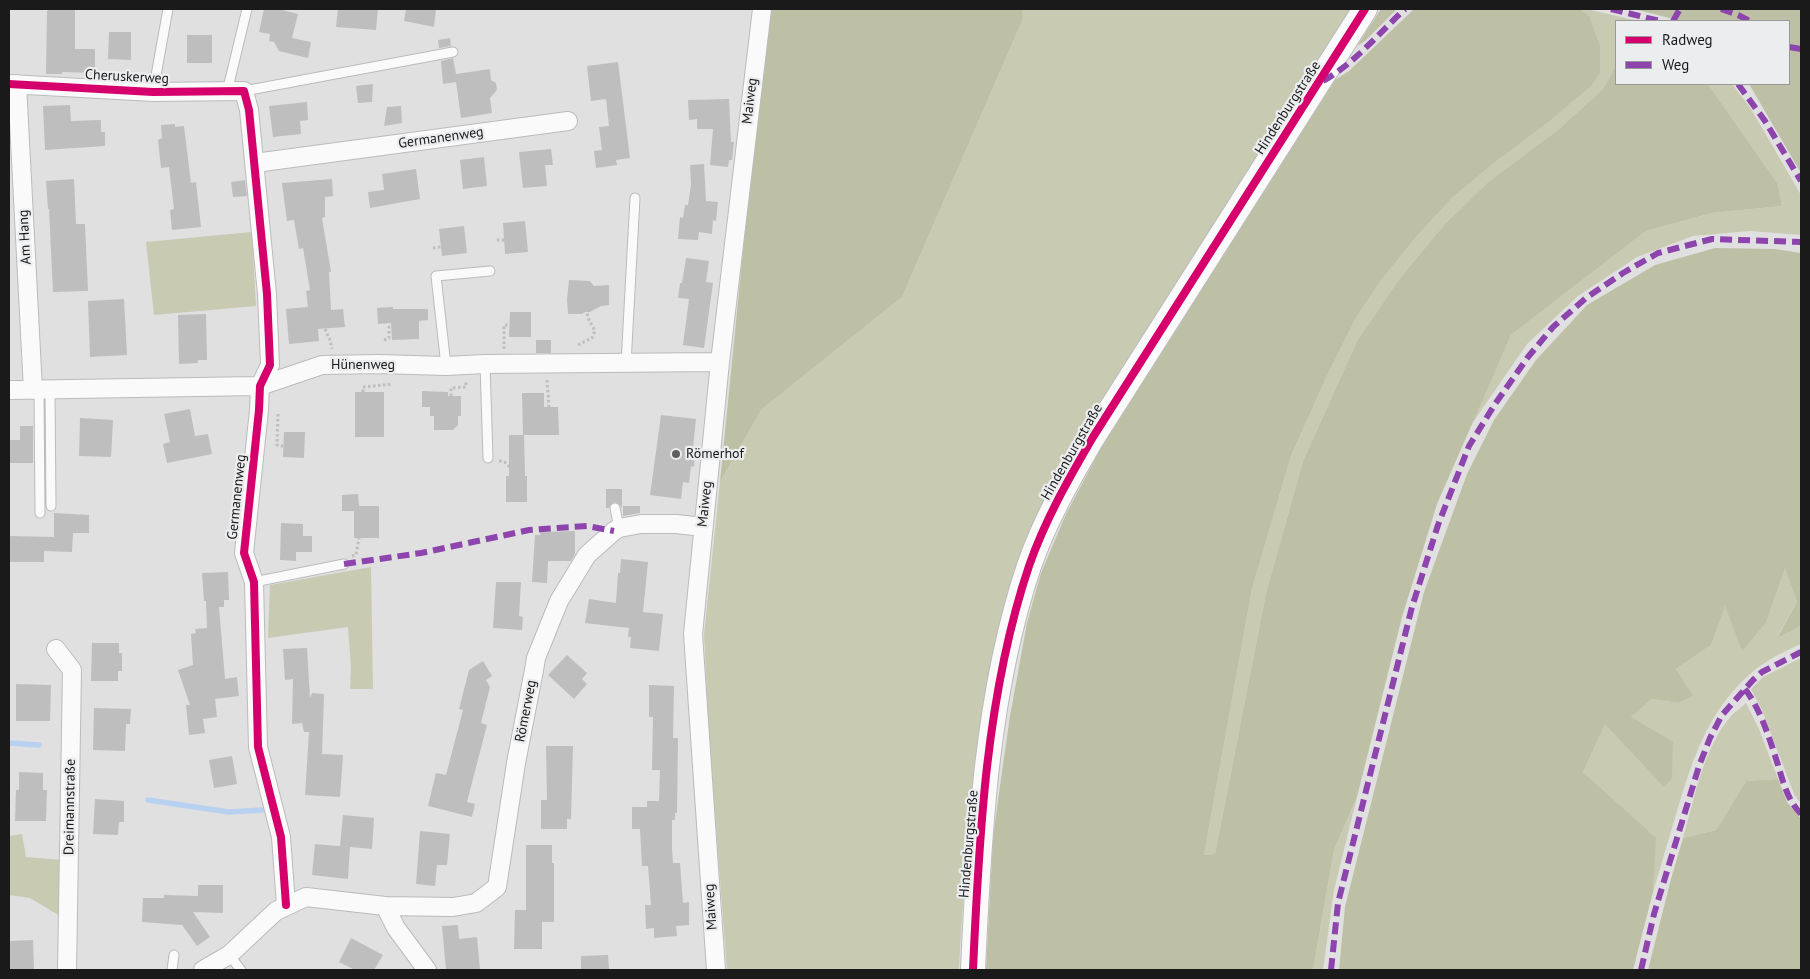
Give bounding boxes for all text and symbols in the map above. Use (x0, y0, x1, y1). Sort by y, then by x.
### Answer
legend (1615, 20, 1790, 85)
text: Radweg (1662, 30, 1713, 49)
text: Weg (1662, 55, 1689, 74)
street label: Hindenburgstraße (1251, 58, 1325, 158)
street label: Cheruskerweg (85, 66, 169, 88)
street label: Maiweg (739, 77, 761, 125)
street label: Germanenweg (397, 124, 485, 152)
street label: Am Hang (15, 209, 35, 265)
street label: Hünenweg (331, 357, 395, 373)
street label: Hindenburgstraße (1038, 401, 1106, 503)
place label: Römerhof (686, 446, 744, 462)
marker: Römerhof (670, 448, 682, 460)
street label: Germanenweg (224, 453, 250, 541)
street label: Maiweg (694, 480, 716, 528)
street label: Römerweg (512, 678, 540, 744)
street label: Dreimannstraße (61, 759, 79, 855)
street label: Hindenburgstraße (956, 789, 982, 899)
street label: Maiweg (701, 883, 721, 931)

